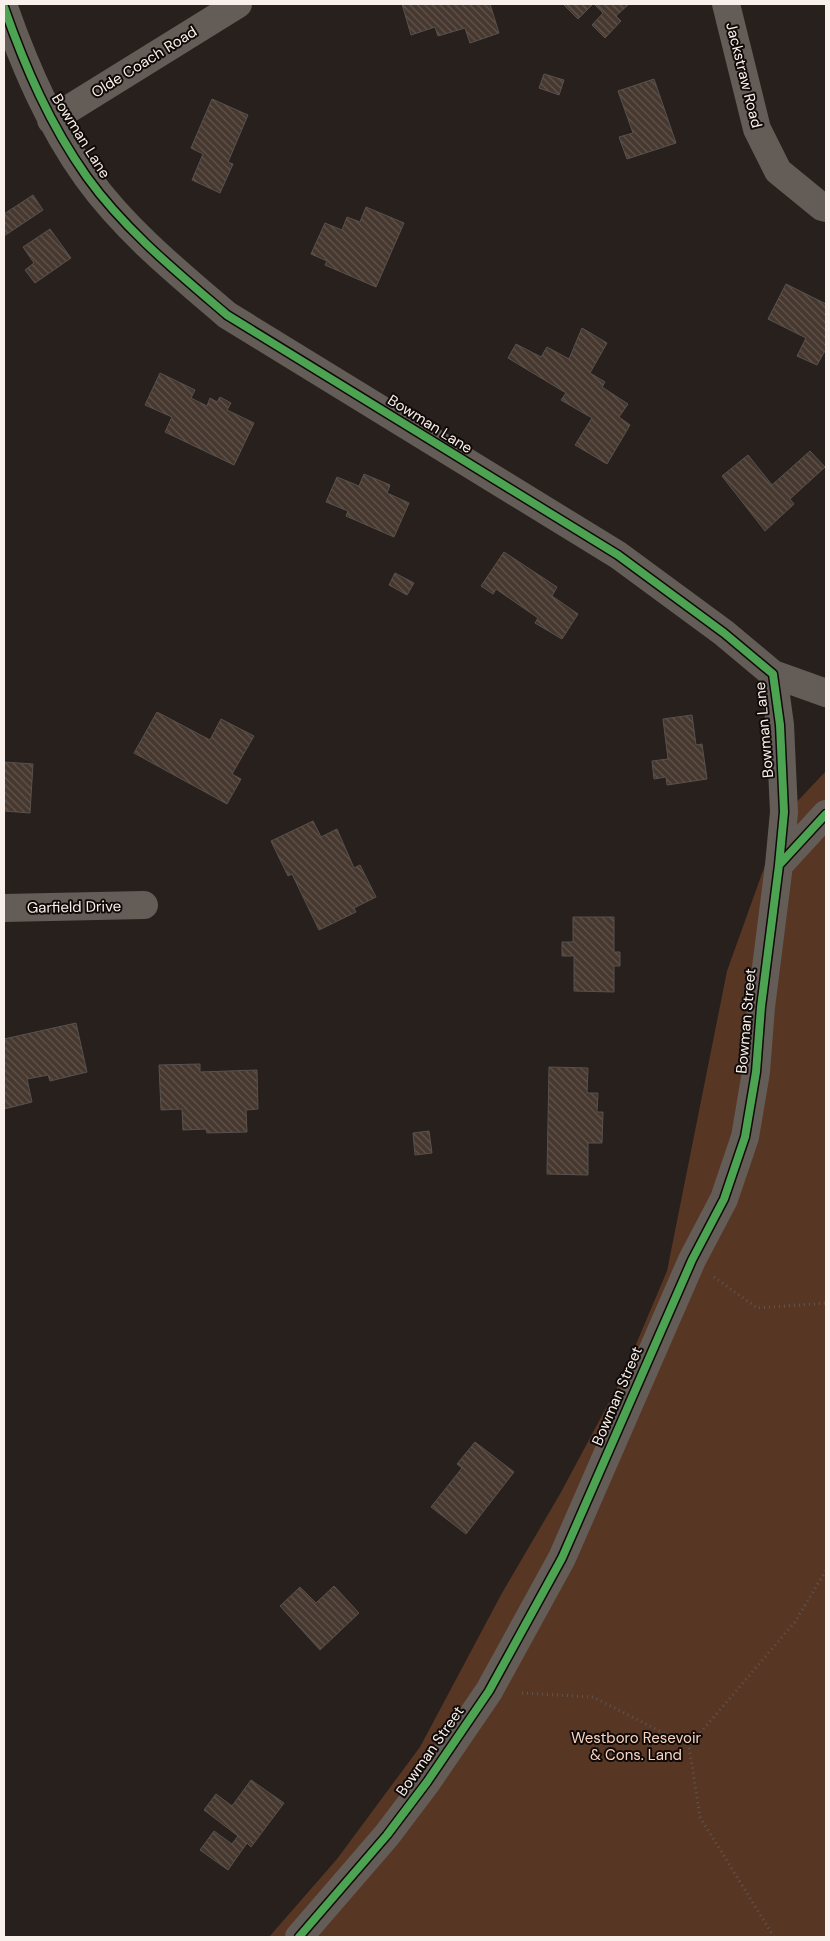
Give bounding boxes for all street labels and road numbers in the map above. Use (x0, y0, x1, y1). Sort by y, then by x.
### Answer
street label: Jackstraw Road (721, 20, 767, 130)
street label: Olde Coach Road (87, 22, 201, 102)
street label: Bowman Lane (47, 90, 115, 182)
street label: Bowman Lane (384, 390, 476, 458)
street label: Bowman Lane (750, 681, 778, 779)
street label: Garfield Drive (27, 896, 121, 918)
street label: Bowman Street (731, 967, 761, 1075)
street label: Bowman Street (587, 1343, 647, 1449)
street label: Bowman Street (391, 1702, 469, 1800)

